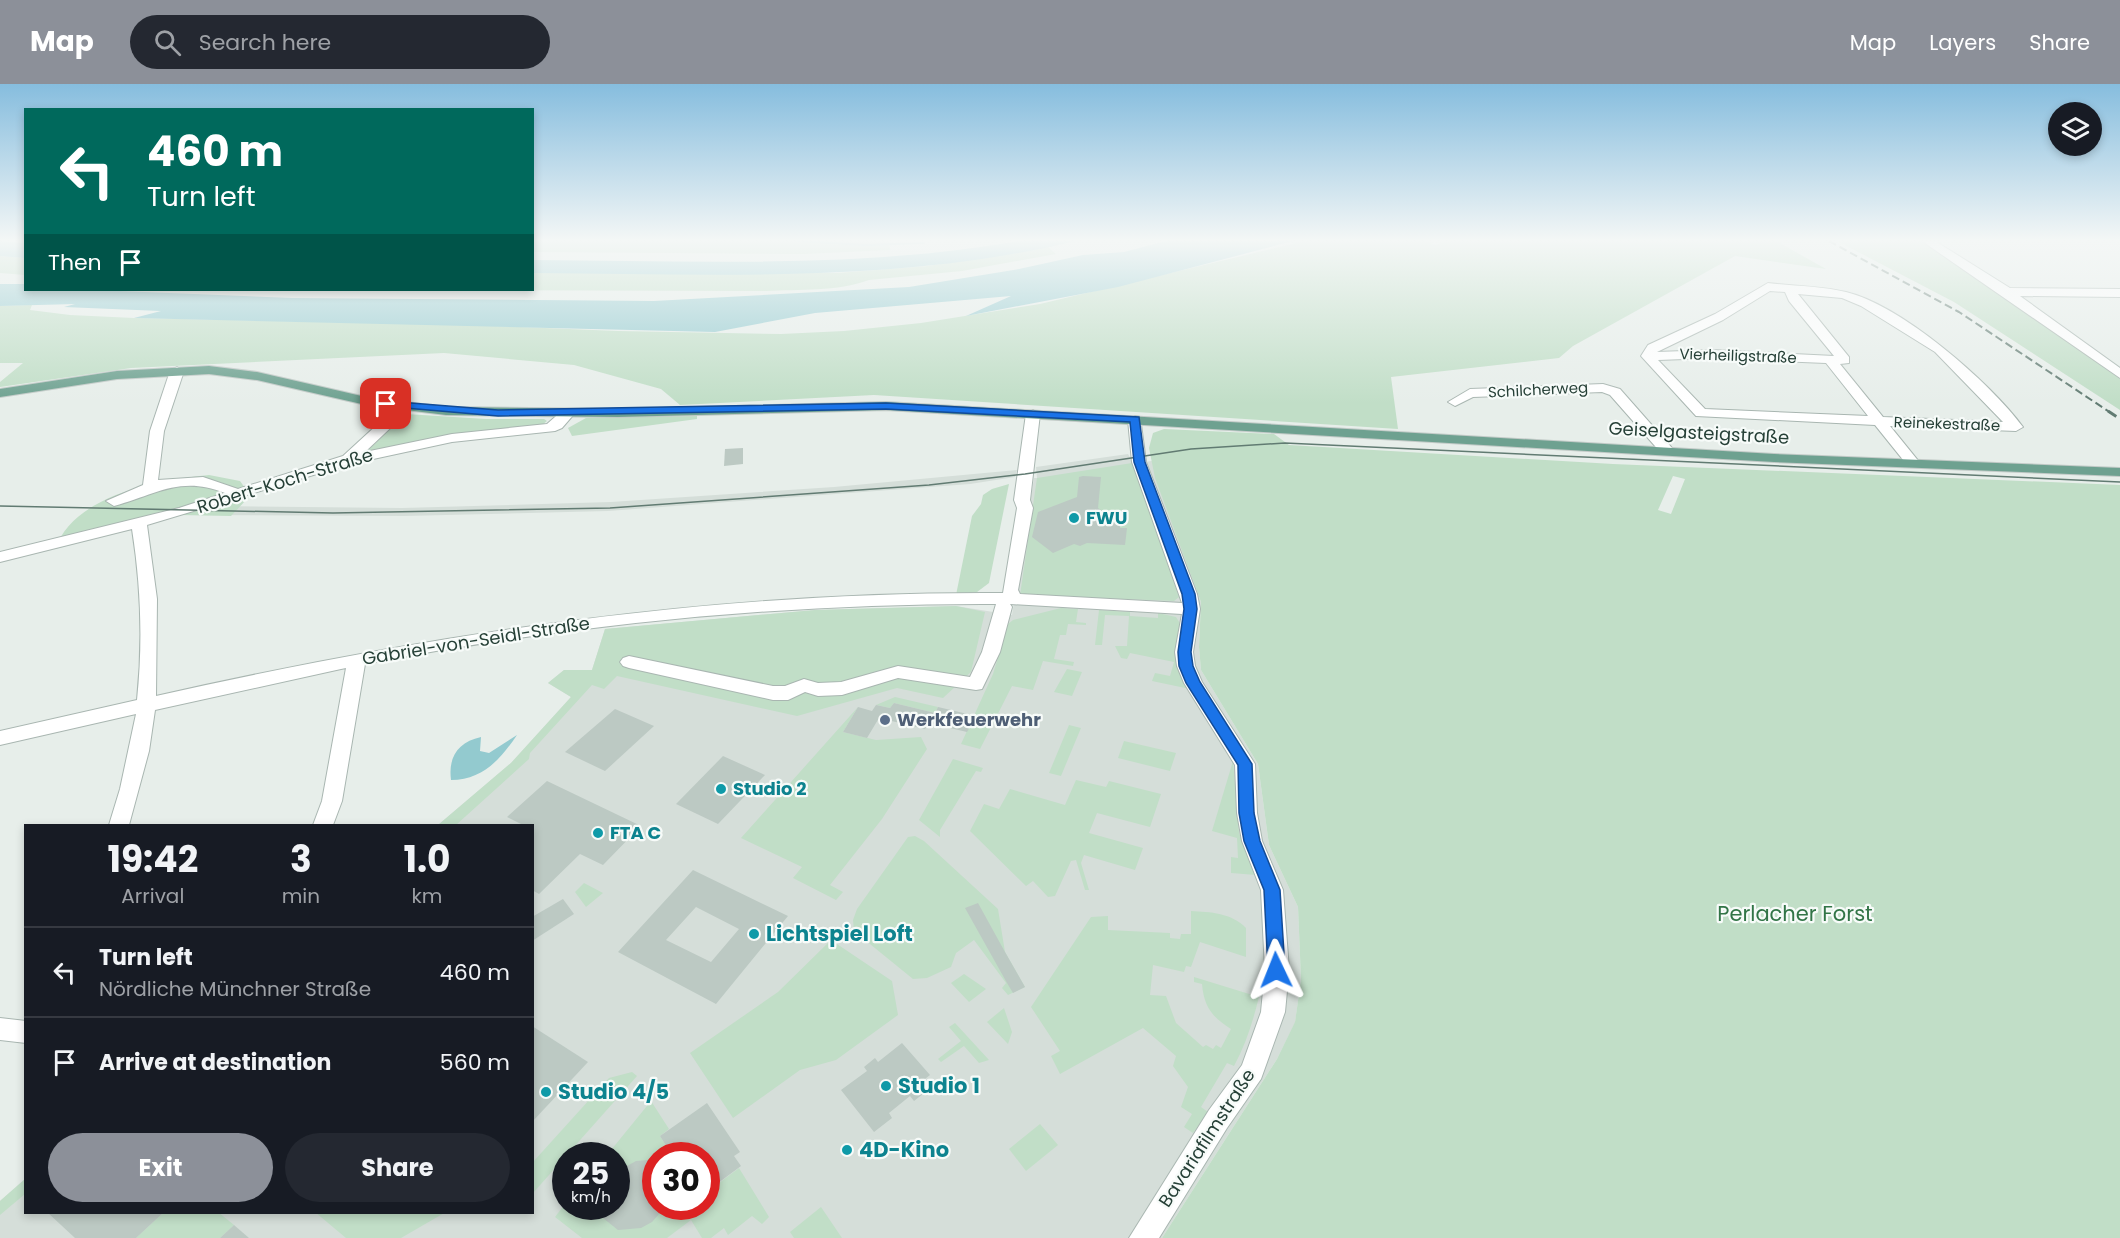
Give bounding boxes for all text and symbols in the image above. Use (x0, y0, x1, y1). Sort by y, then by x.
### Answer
search box (130, 15, 550, 69)
text: Map (30, 22, 94, 61)
icon: search (151, 26, 184, 59)
text: Search here (199, 27, 331, 58)
text: Map (1850, 28, 1896, 57)
text: Layers (1929, 28, 1996, 57)
text: Share (2029, 28, 2090, 57)
map controls (2048, 102, 2102, 156)
button: layers (2048, 102, 2102, 156)
text: 460 m (147, 122, 283, 181)
icon: left (48, 132, 126, 210)
text: Turn left (147, 178, 256, 215)
icon: arrive (114, 246, 147, 279)
text: Then (48, 247, 102, 278)
street label: Vierheiligstraße (1679, 343, 1797, 368)
street label: Schilcherweg (1487, 376, 1589, 403)
pin (360, 378, 411, 429)
icon: arrive (369, 387, 402, 420)
street label: Reinekestraße (1893, 411, 2001, 436)
street label: Geiselgasteigstraße (1608, 415, 1790, 450)
street label: Robert-Koch-Straße (194, 442, 376, 519)
place label: FWU (1086, 505, 1127, 530)
marker: FWU (1067, 511, 1081, 525)
street label: Gabriel-von-Seidl-Straße (360, 610, 592, 671)
place label: Werkfeuerwehr (897, 707, 1041, 732)
marker: Werkfeuerwehr (878, 713, 892, 727)
place label: Studio 2 (733, 776, 807, 801)
marker: Studio 2 (714, 782, 728, 796)
place label: FTA C (610, 820, 661, 845)
marker: FTA C (591, 826, 605, 840)
text: 19:42 (107, 834, 198, 885)
text: 3 (290, 834, 312, 885)
text: 1.0 (403, 834, 451, 885)
text: Arrival (121, 882, 184, 910)
text: min (282, 882, 320, 910)
text: km (412, 882, 442, 910)
park label: Perlacher Forst (1717, 899, 1873, 928)
place label: Lichtspiel Loft (766, 919, 913, 948)
marker: Lichtspiel Loft (747, 927, 761, 941)
position arrow (1244, 938, 1308, 1002)
text: Turn left (99, 942, 193, 973)
icon: left (48, 956, 81, 989)
text: 460 m (440, 957, 510, 988)
text: Nördliche Münchner Straße (99, 975, 371, 1003)
icon: arrive (48, 1046, 81, 1079)
text: Arrive at destination (99, 1047, 331, 1078)
text: 560 m (440, 1047, 510, 1078)
street label: Bavariafilmstraße (1152, 1064, 1261, 1212)
place label: Studio 1 (898, 1071, 980, 1100)
place label: Studio 4/5 (558, 1077, 669, 1106)
marker: Studio 1 (879, 1079, 893, 1093)
marker: Studio 4/5 (539, 1085, 553, 1099)
button: Exit (48, 1133, 273, 1202)
button: Share (285, 1133, 510, 1202)
place label: 4D-Kino (859, 1135, 949, 1164)
speed limit sign: 30 (642, 1142, 720, 1220)
marker: 4D-Kino (840, 1143, 854, 1157)
text: 25 (573, 1152, 609, 1195)
text: km/h (571, 1186, 611, 1207)

